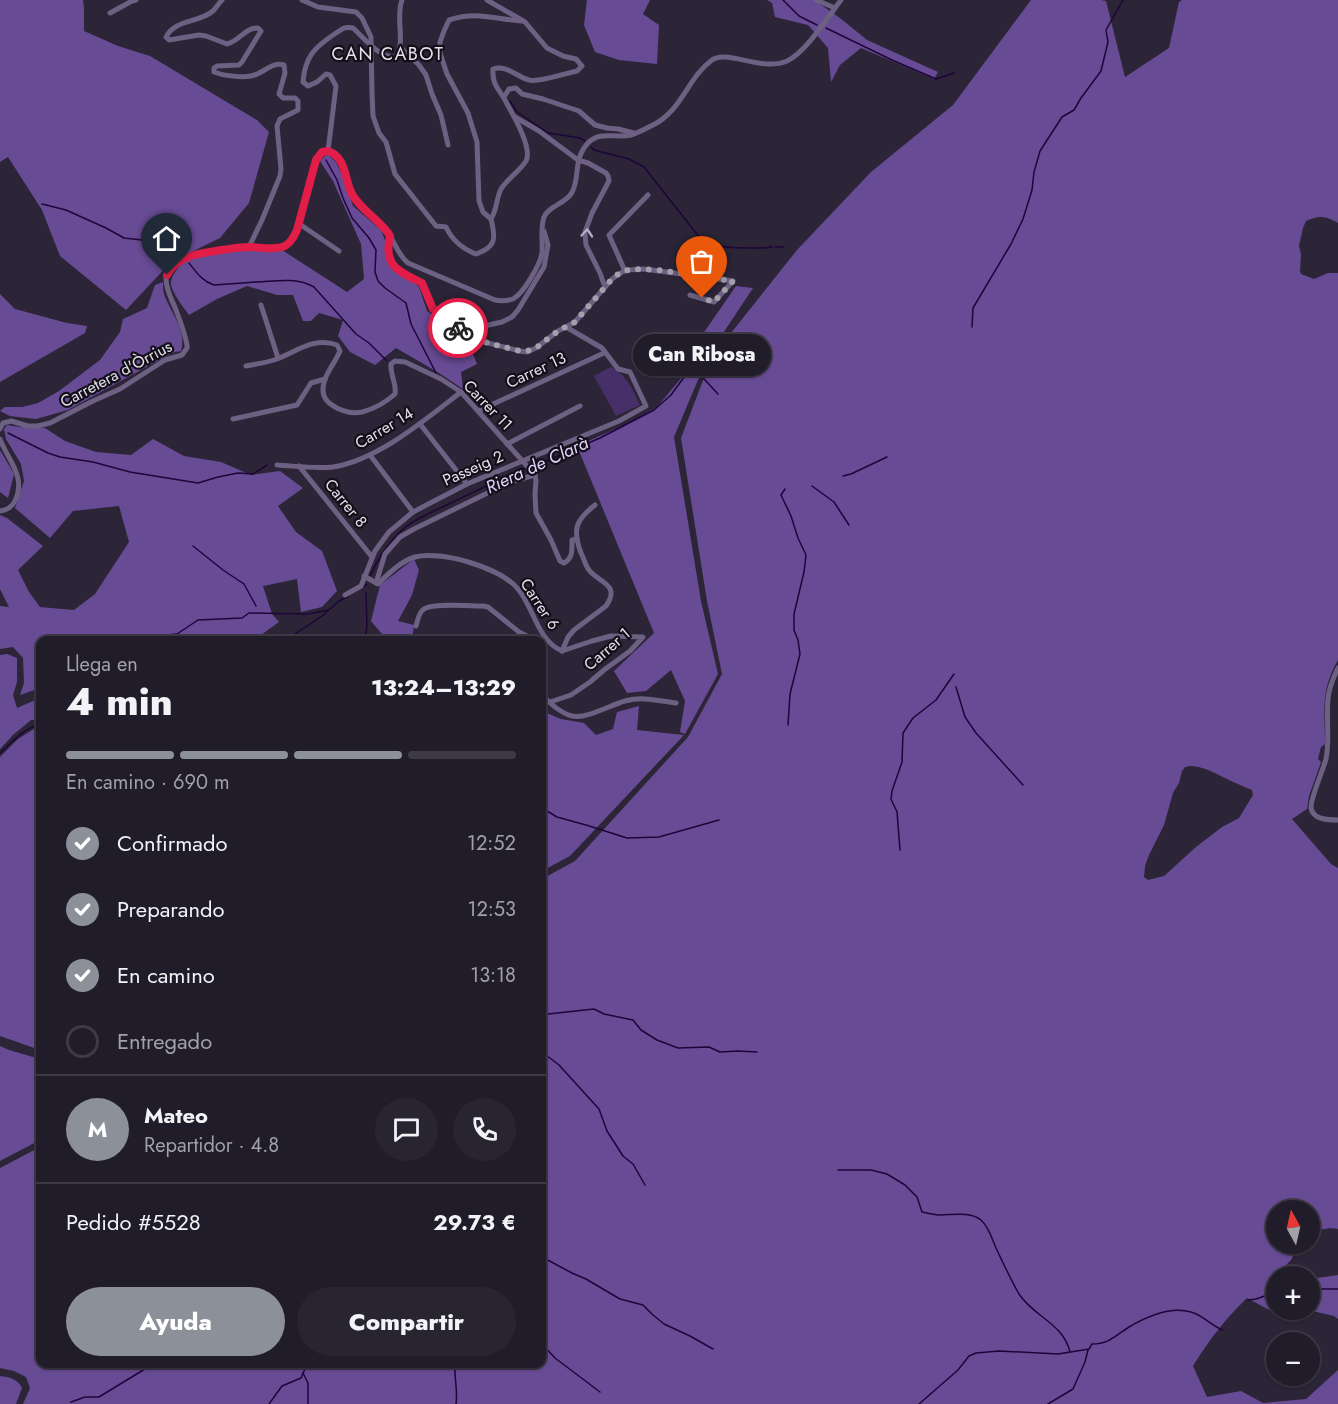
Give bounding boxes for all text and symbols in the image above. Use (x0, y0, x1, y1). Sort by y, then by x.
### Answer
district label: CAN CABOT (332, 41, 444, 67)
pin (141, 213, 192, 275)
icon: home (150, 222, 183, 255)
one-way arrow (580, 228, 593, 238)
pin (676, 236, 727, 298)
icon: bag (685, 245, 718, 278)
courier (428, 298, 488, 358)
icon: bike (442, 312, 475, 345)
callout: Can Ribosa (633, 334, 771, 376)
street label: Carretera d'Òrrius (56, 335, 176, 413)
text: Can Ribosa (648, 340, 756, 369)
street label: Carrer 13 (502, 346, 570, 394)
street label: Carrer 11 (458, 375, 518, 435)
street label: Carrer 14 (350, 402, 418, 454)
water label: Riera de Clarà (481, 430, 593, 500)
street label: Passeig 2 (439, 444, 507, 492)
street label: Carrer 8 (319, 474, 373, 532)
street label: Carrer 6 (515, 574, 565, 634)
street label: Carrer 1 (579, 622, 635, 676)
text: Llega en (66, 650, 138, 679)
text: 13:24–13:29 (371, 671, 516, 703)
text: 4 min (66, 673, 173, 730)
text: En camino · 690 m (66, 768, 230, 797)
icon: check (66, 827, 99, 860)
text: Confirmado (117, 827, 227, 859)
text: 12:52 (467, 829, 516, 858)
icon: check (66, 893, 99, 926)
text: Preparando (117, 893, 225, 925)
text: 12:53 (467, 895, 516, 924)
icon: check (66, 959, 99, 992)
text: En camino (117, 959, 215, 991)
text: 13:18 (470, 961, 516, 990)
text: Entregado (117, 1025, 212, 1057)
button: chat (375, 1098, 438, 1161)
button: phone (453, 1098, 516, 1161)
text: Mateo (144, 1099, 208, 1131)
text: M (88, 1113, 107, 1145)
text: Repartidor · 4.8 (144, 1131, 279, 1160)
north arrow (1266, 1200, 1320, 1254)
map controls (1266, 1200, 1320, 1386)
text: Pedido #5528 (66, 1206, 201, 1238)
text: 29.73 € (433, 1206, 516, 1238)
button: + (1266, 1266, 1320, 1320)
button: Ayuda (66, 1287, 285, 1356)
button: Compartir (297, 1287, 516, 1356)
button: − (1266, 1332, 1320, 1386)

